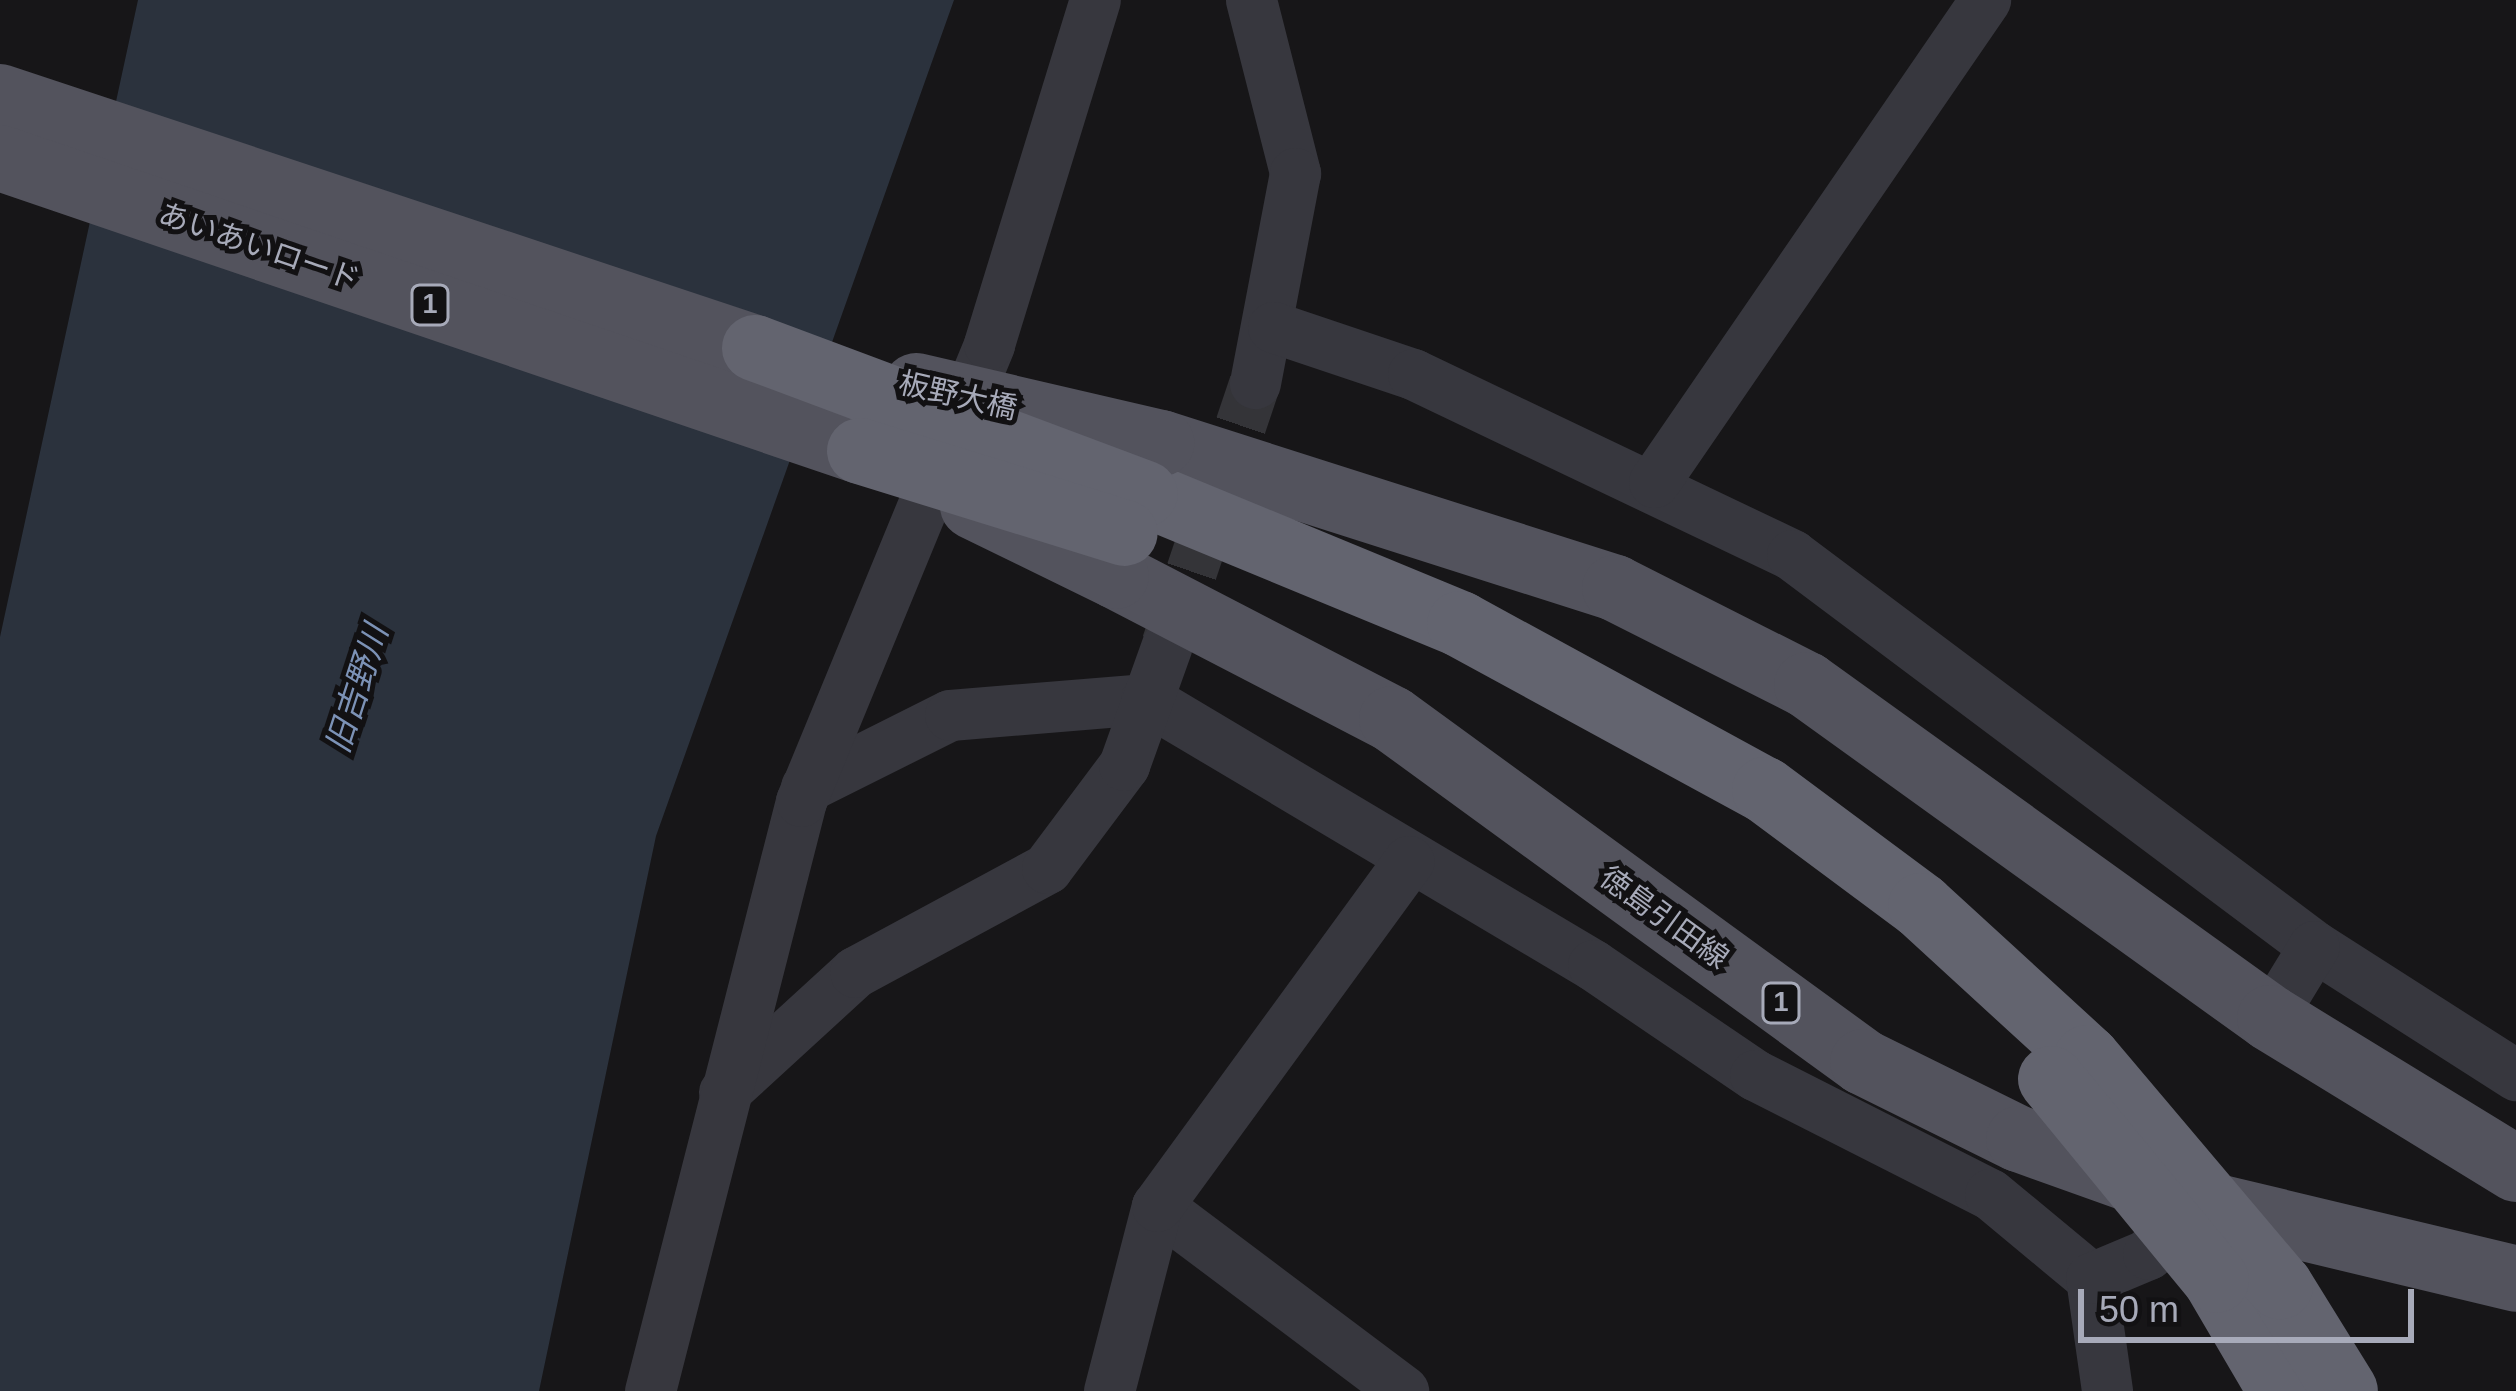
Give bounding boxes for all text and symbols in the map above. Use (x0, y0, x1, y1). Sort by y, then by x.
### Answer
street label: あいあいロード (154, 196, 364, 298)
road number: 1 (409, 284, 451, 326)
street label: 板野大橋 (895, 365, 1021, 427)
water label: 旧吉野川 (318, 620, 396, 758)
street label: 徳島引田線 (1593, 859, 1735, 977)
road number: 1 (1760, 982, 1802, 1024)
scale bar (2084, 1265, 2420, 1339)
text: 50 m (2099, 1289, 2179, 1330)

